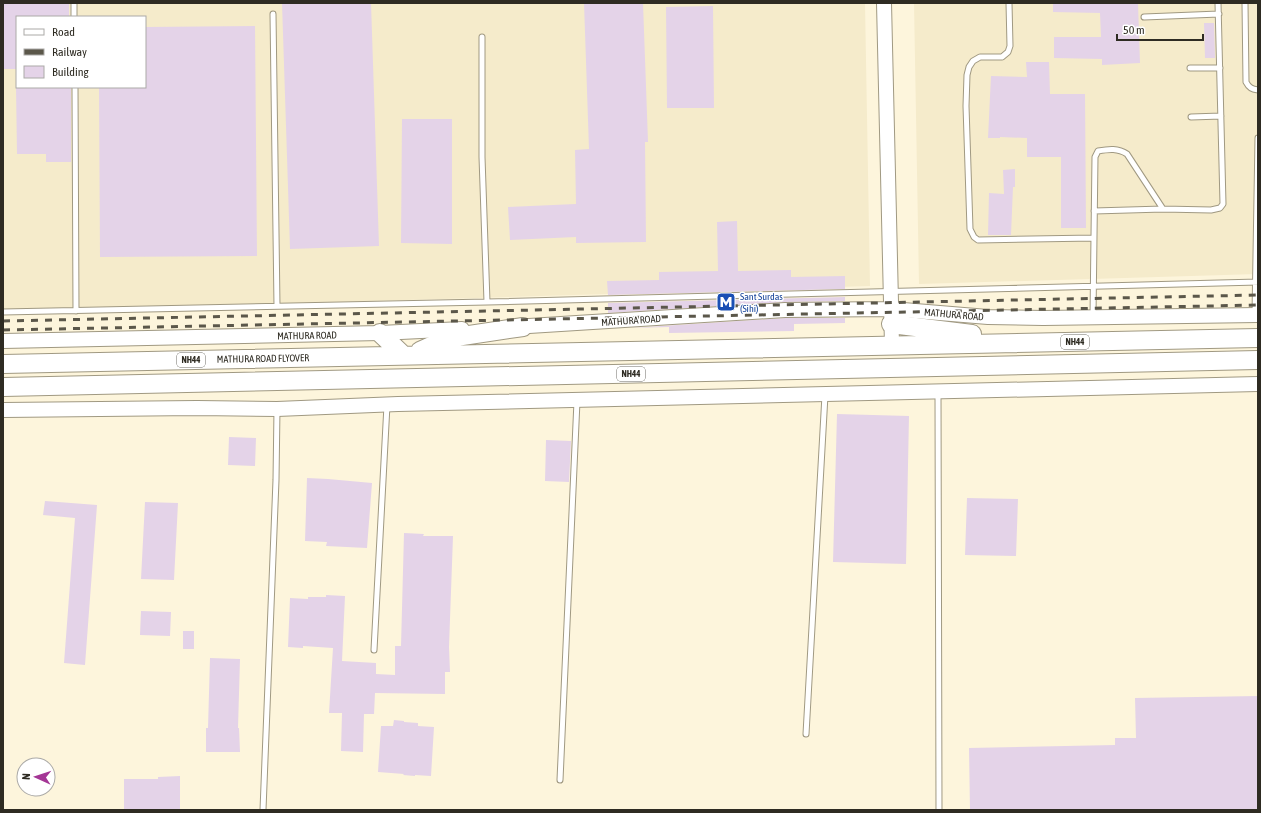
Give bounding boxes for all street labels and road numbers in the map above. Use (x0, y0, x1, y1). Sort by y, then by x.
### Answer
street label: MATHURA ROAD (924, 306, 985, 323)
street label: MATHURA ROAD (601, 313, 662, 328)
street label: MATHURA ROAD (277, 329, 337, 342)
road number: NH44 (1061, 335, 1089, 349)
street label: MATHURA ROAD FLYOVER (217, 352, 309, 365)
road number: NH44 (177, 353, 205, 367)
road number: NH44 (617, 367, 645, 381)

